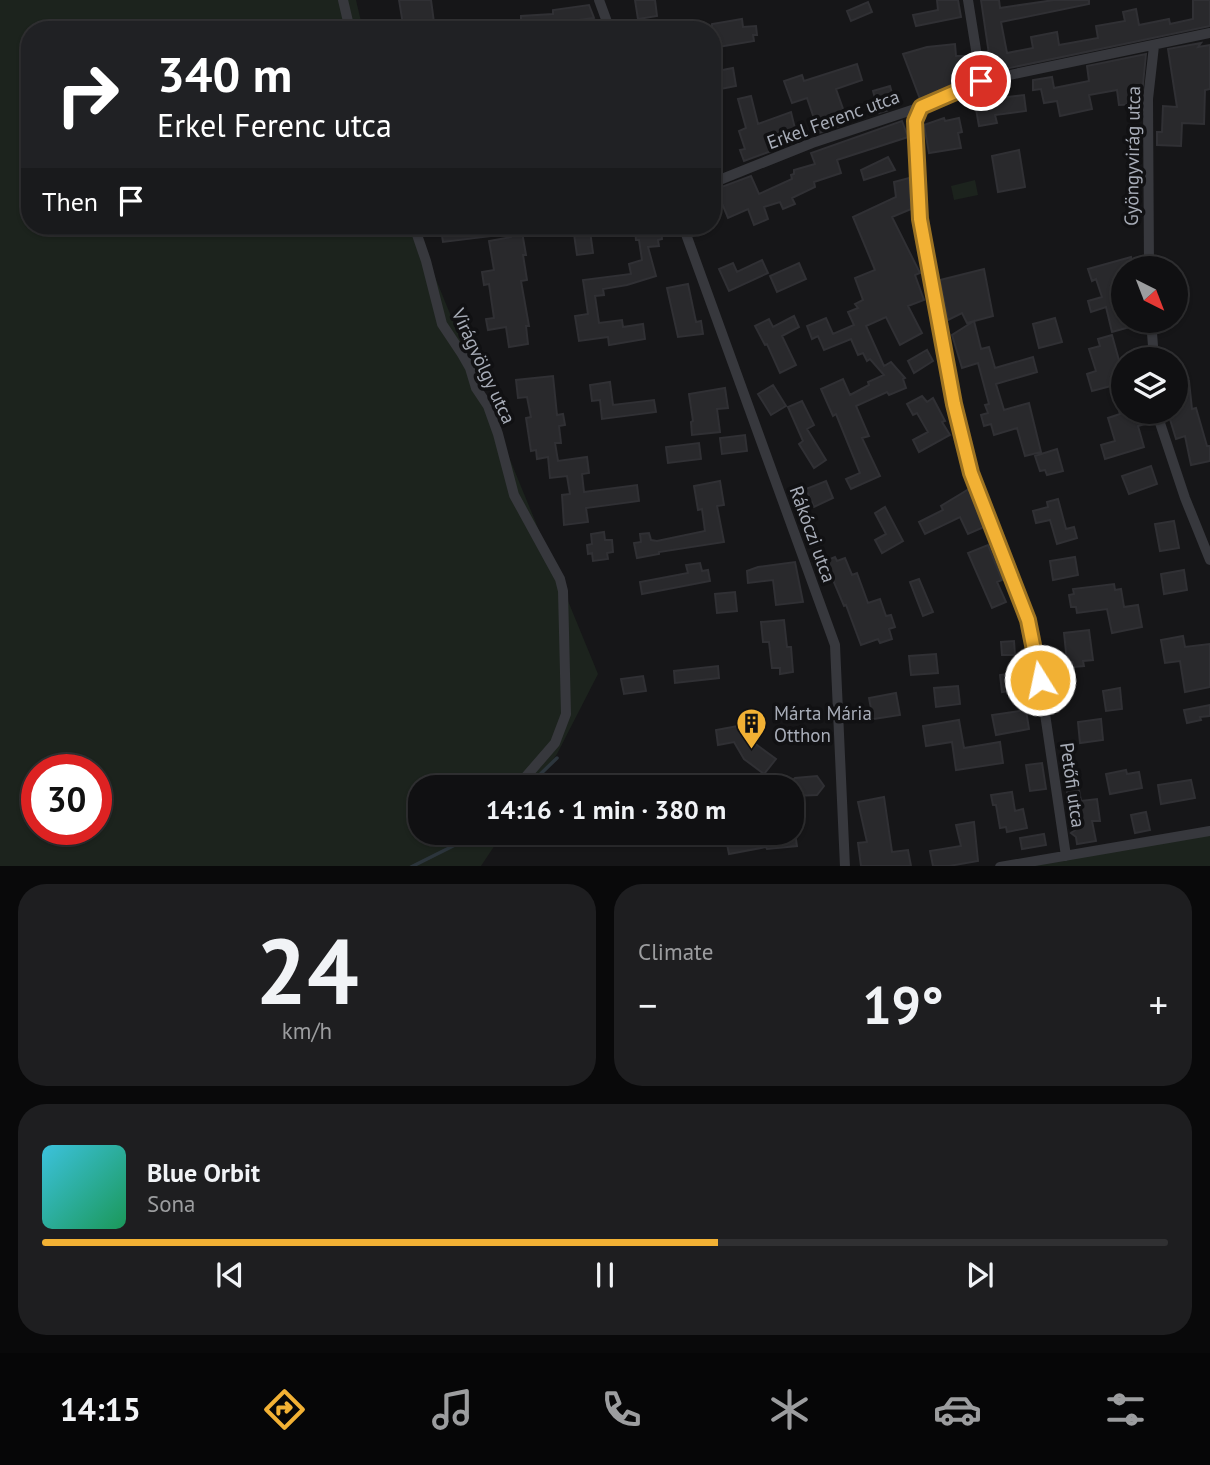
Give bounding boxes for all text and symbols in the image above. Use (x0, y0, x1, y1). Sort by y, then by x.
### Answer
text: 340 m (157, 42, 292, 106)
icon: right (42, 49, 133, 140)
pin (951, 51, 1011, 111)
icon: arrive (962, 62, 1000, 100)
street label: Erkel Ferenc utca (763, 84, 903, 154)
street label: Gyöngyvirág utca (1119, 86, 1145, 226)
text: Erkel Ferenc utca (157, 104, 392, 146)
icon: arrive (112, 182, 150, 220)
text: Then (42, 185, 98, 218)
north arrow (1111, 256, 1188, 332)
map controls (1111, 256, 1188, 424)
street label: Virágvölgy utca (446, 304, 521, 428)
button: layers (1111, 347, 1188, 424)
street label: Rákóczi utca (784, 482, 842, 586)
position arrow (1003, 643, 1077, 717)
place label: Márta Mária Otthon (774, 701, 872, 747)
building icon: Márta Mária Otthon (734, 707, 768, 751)
street label: Petőfi utca (1055, 741, 1091, 829)
speed limit sign: 30 (21, 754, 112, 845)
text: 14:16 · 1 min · 380 m (486, 793, 726, 826)
text: 24 (255, 911, 359, 1029)
text: Climate (638, 937, 713, 966)
text: 19° (862, 971, 944, 1038)
text: − (638, 980, 657, 1029)
text: + (1149, 980, 1168, 1029)
text: km/h (282, 1016, 332, 1045)
text: Blue Orbit (147, 1156, 260, 1189)
text: Sona (147, 1189, 196, 1218)
icon: previous (211, 1256, 249, 1294)
icon: pause (586, 1256, 624, 1294)
icon: next (961, 1256, 999, 1294)
icon: directions (260, 1385, 309, 1434)
icon: music (428, 1385, 477, 1434)
icon: phone (597, 1385, 646, 1434)
icon: climate (765, 1385, 814, 1434)
icon: car (933, 1385, 982, 1434)
icon: filters (1101, 1385, 1150, 1434)
text: 14:15 (60, 1388, 141, 1430)

